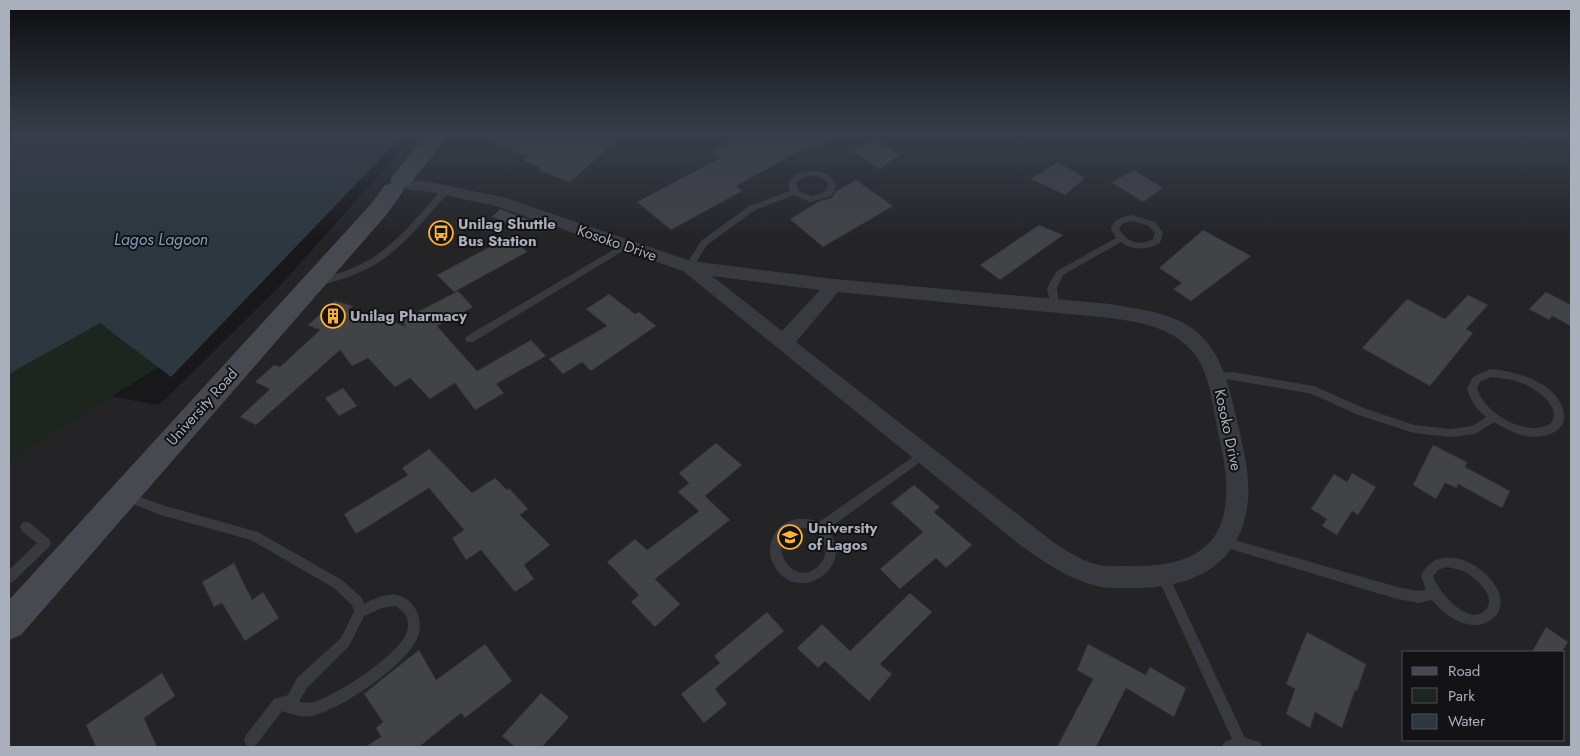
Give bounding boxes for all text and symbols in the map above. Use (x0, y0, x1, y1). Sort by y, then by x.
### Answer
place label: Unilag Shuttle Bus Station (458, 213, 556, 252)
street label: Kosoko Drive (574, 219, 660, 267)
bus stop icon: Unilag Shuttle Bus Station (428, 220, 454, 246)
water label: Lagos Lagoon (114, 228, 208, 251)
building icon: Unilag Pharmacy (320, 303, 346, 329)
place label: Unilag Pharmacy (350, 305, 467, 327)
street label: University Road (161, 363, 243, 451)
street label: Kosoko Drive (1209, 387, 1247, 473)
place label: University of Lagos (808, 517, 877, 556)
school or university icon: University of Lagos (777, 524, 803, 550)
legend (1402, 651, 1565, 741)
text: Road (1448, 660, 1480, 682)
text: Park (1448, 685, 1475, 707)
text: Water (1448, 710, 1486, 732)

